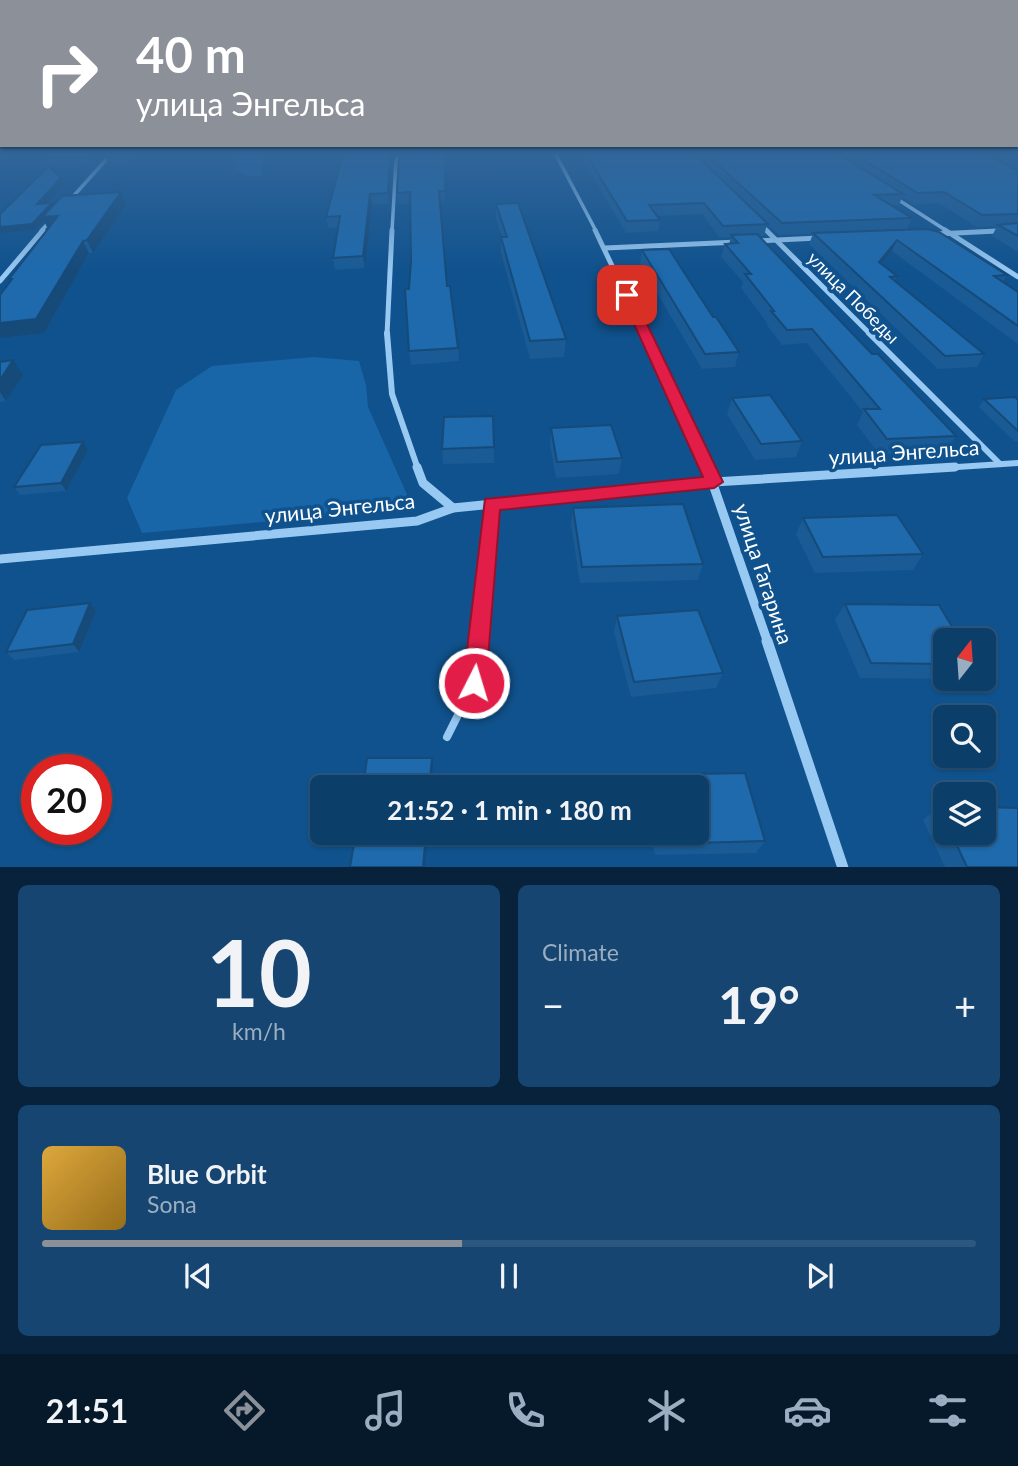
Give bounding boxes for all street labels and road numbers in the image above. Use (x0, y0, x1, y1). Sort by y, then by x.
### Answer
street label: улица Победы (803, 247, 904, 348)
street label: улица Энгельса (828, 434, 980, 469)
street label: улица Энгельса (264, 487, 416, 528)
street label: улица Гагарина (730, 500, 799, 647)

